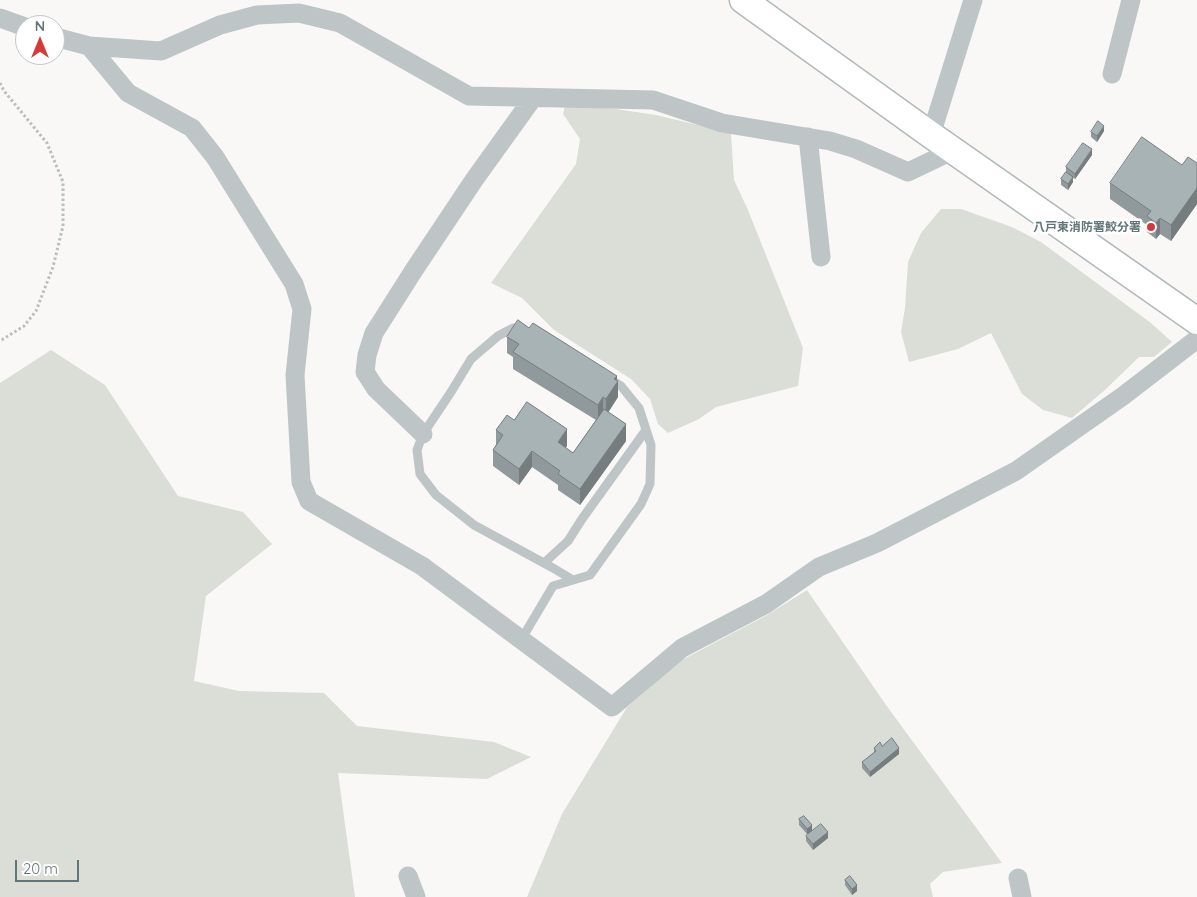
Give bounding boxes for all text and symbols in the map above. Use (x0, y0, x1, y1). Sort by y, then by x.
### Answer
north arrow (15, 15, 65, 65)
text: N (35, 17, 45, 35)
place label: 八戸東消防署鮫分署 (1033, 220, 1141, 234)
marker: 八戸東消防署鮫分署 (1145, 221, 1157, 233)
scale bar (18, 850, 81, 882)
text: 20 m (23, 859, 58, 878)

